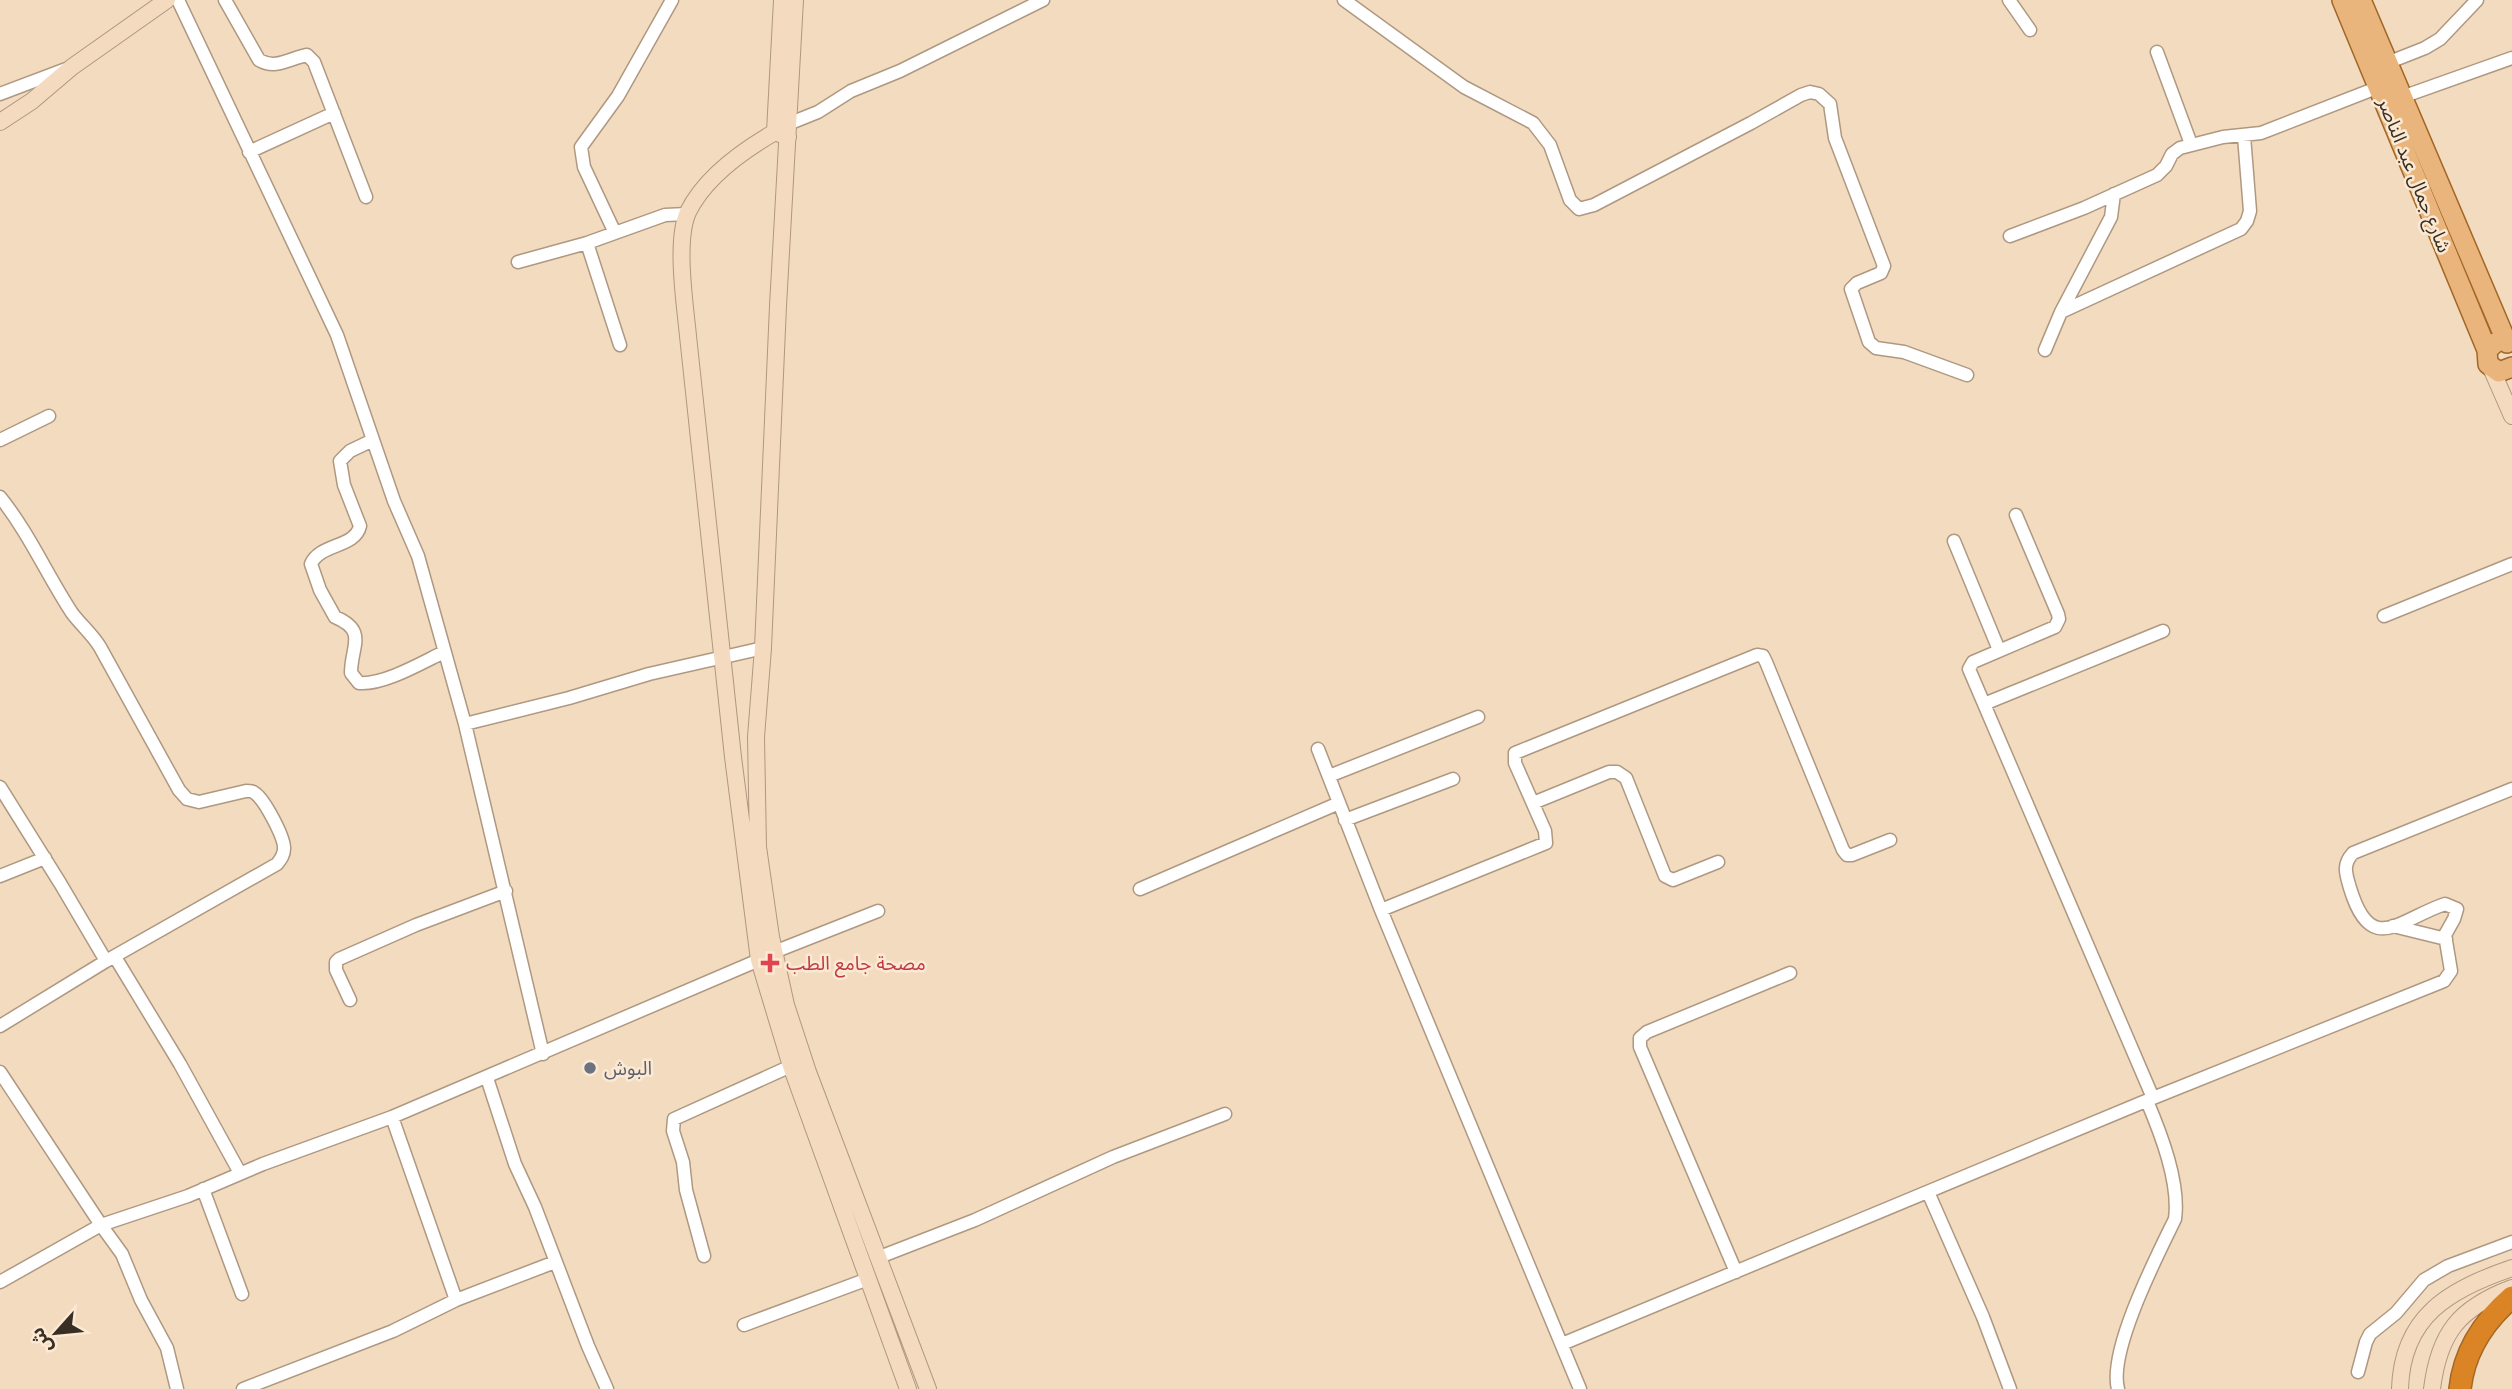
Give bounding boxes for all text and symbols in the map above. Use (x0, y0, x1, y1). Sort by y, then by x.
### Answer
street label: شارع جمال عبد الناصر (2371, 93, 2458, 257)
place label: مصحة جامع الطب (786, 950, 926, 978)
marker: مصحة جامع الطب (760, 953, 780, 973)
place label: البوش (604, 1055, 652, 1081)
marker: البوش (582, 1060, 598, 1076)
north arrow (21, 1298, 91, 1368)
text: ش (23, 1323, 58, 1358)

